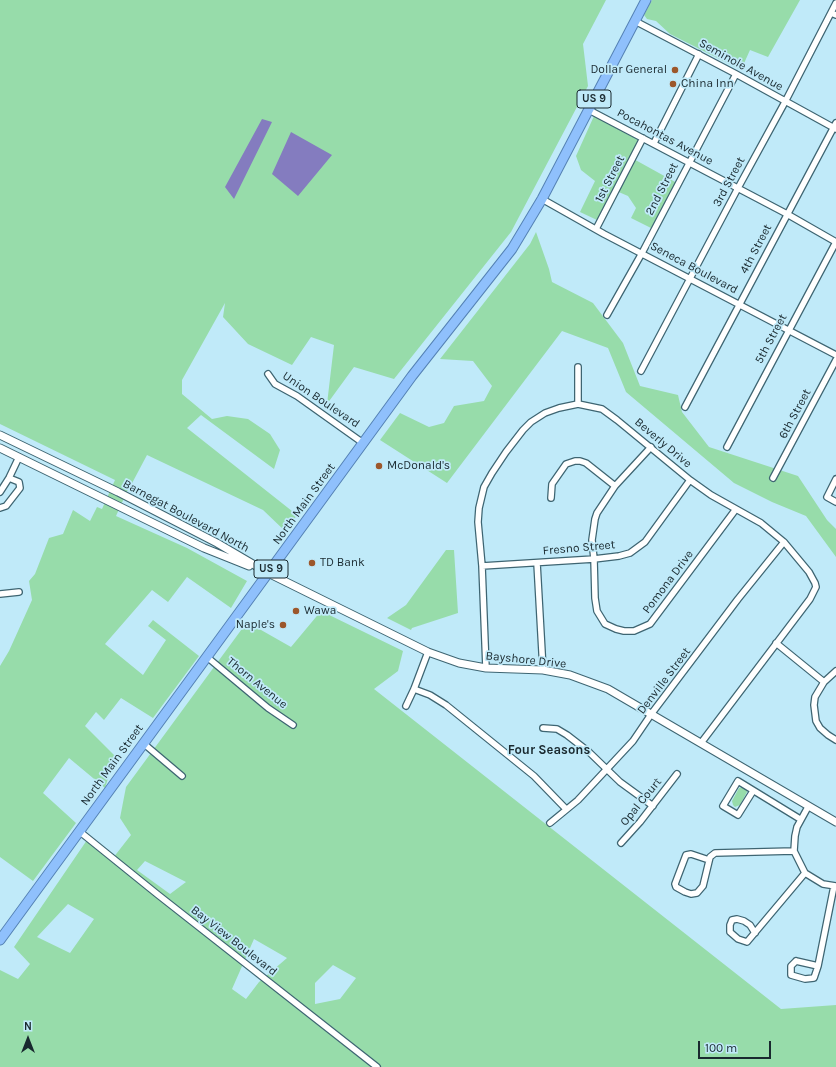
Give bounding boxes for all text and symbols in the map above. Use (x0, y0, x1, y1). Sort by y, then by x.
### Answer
street label: Seminole Avenue (696, 36, 786, 94)
place label: Dollar General (590, 63, 667, 77)
marker: Dollar General (670, 65, 680, 75)
place label: China Inn (681, 77, 734, 91)
marker: China Inn (668, 79, 678, 89)
road number: US 9 (577, 90, 611, 108)
street label: Pocahontas Avenue (614, 106, 716, 168)
street label: 1st Street (592, 153, 628, 205)
street label: 3rd Street (710, 155, 748, 209)
street label: 2nd Street (643, 160, 681, 218)
street label: 4th Street (737, 222, 775, 276)
street label: Seneca Boulevard (648, 239, 740, 297)
street label: 5th Street (752, 312, 790, 366)
street label: Union Boulevard (280, 369, 362, 431)
street label: 6th Street (776, 387, 814, 441)
street label: Beverly Drive (632, 415, 694, 471)
place label: McDonald's (387, 459, 450, 473)
street label: North Main Street (270, 460, 338, 548)
marker: McDonald's (374, 461, 384, 471)
street label: Barnegat Boulevard North (120, 477, 252, 555)
street label: Fresno Street (542, 538, 616, 558)
street label: Pomona Drive (639, 547, 697, 617)
place label: TD Bank (320, 556, 365, 570)
marker: TD Bank (307, 558, 317, 568)
road number: US 9 (254, 560, 288, 578)
place label: Wawa (304, 604, 336, 618)
marker: Wawa (291, 606, 301, 616)
place label: Naple's (236, 618, 275, 632)
marker: Naple's (278, 620, 288, 630)
street label: Denville Street (634, 645, 694, 717)
street label: Bayshore Drive (485, 649, 567, 671)
street label: Thorn Avenue (224, 654, 290, 712)
street label: North Main Street (78, 721, 146, 809)
district label: Four Seasons (508, 742, 590, 758)
street label: Opal Court (617, 775, 665, 829)
street label: Bay View Boulevard (188, 903, 280, 979)
north arrow (8, 1019, 48, 1059)
text: N (24, 1020, 32, 1033)
scale bar (700, 1033, 773, 1059)
text: 100 m (705, 1041, 737, 1055)

